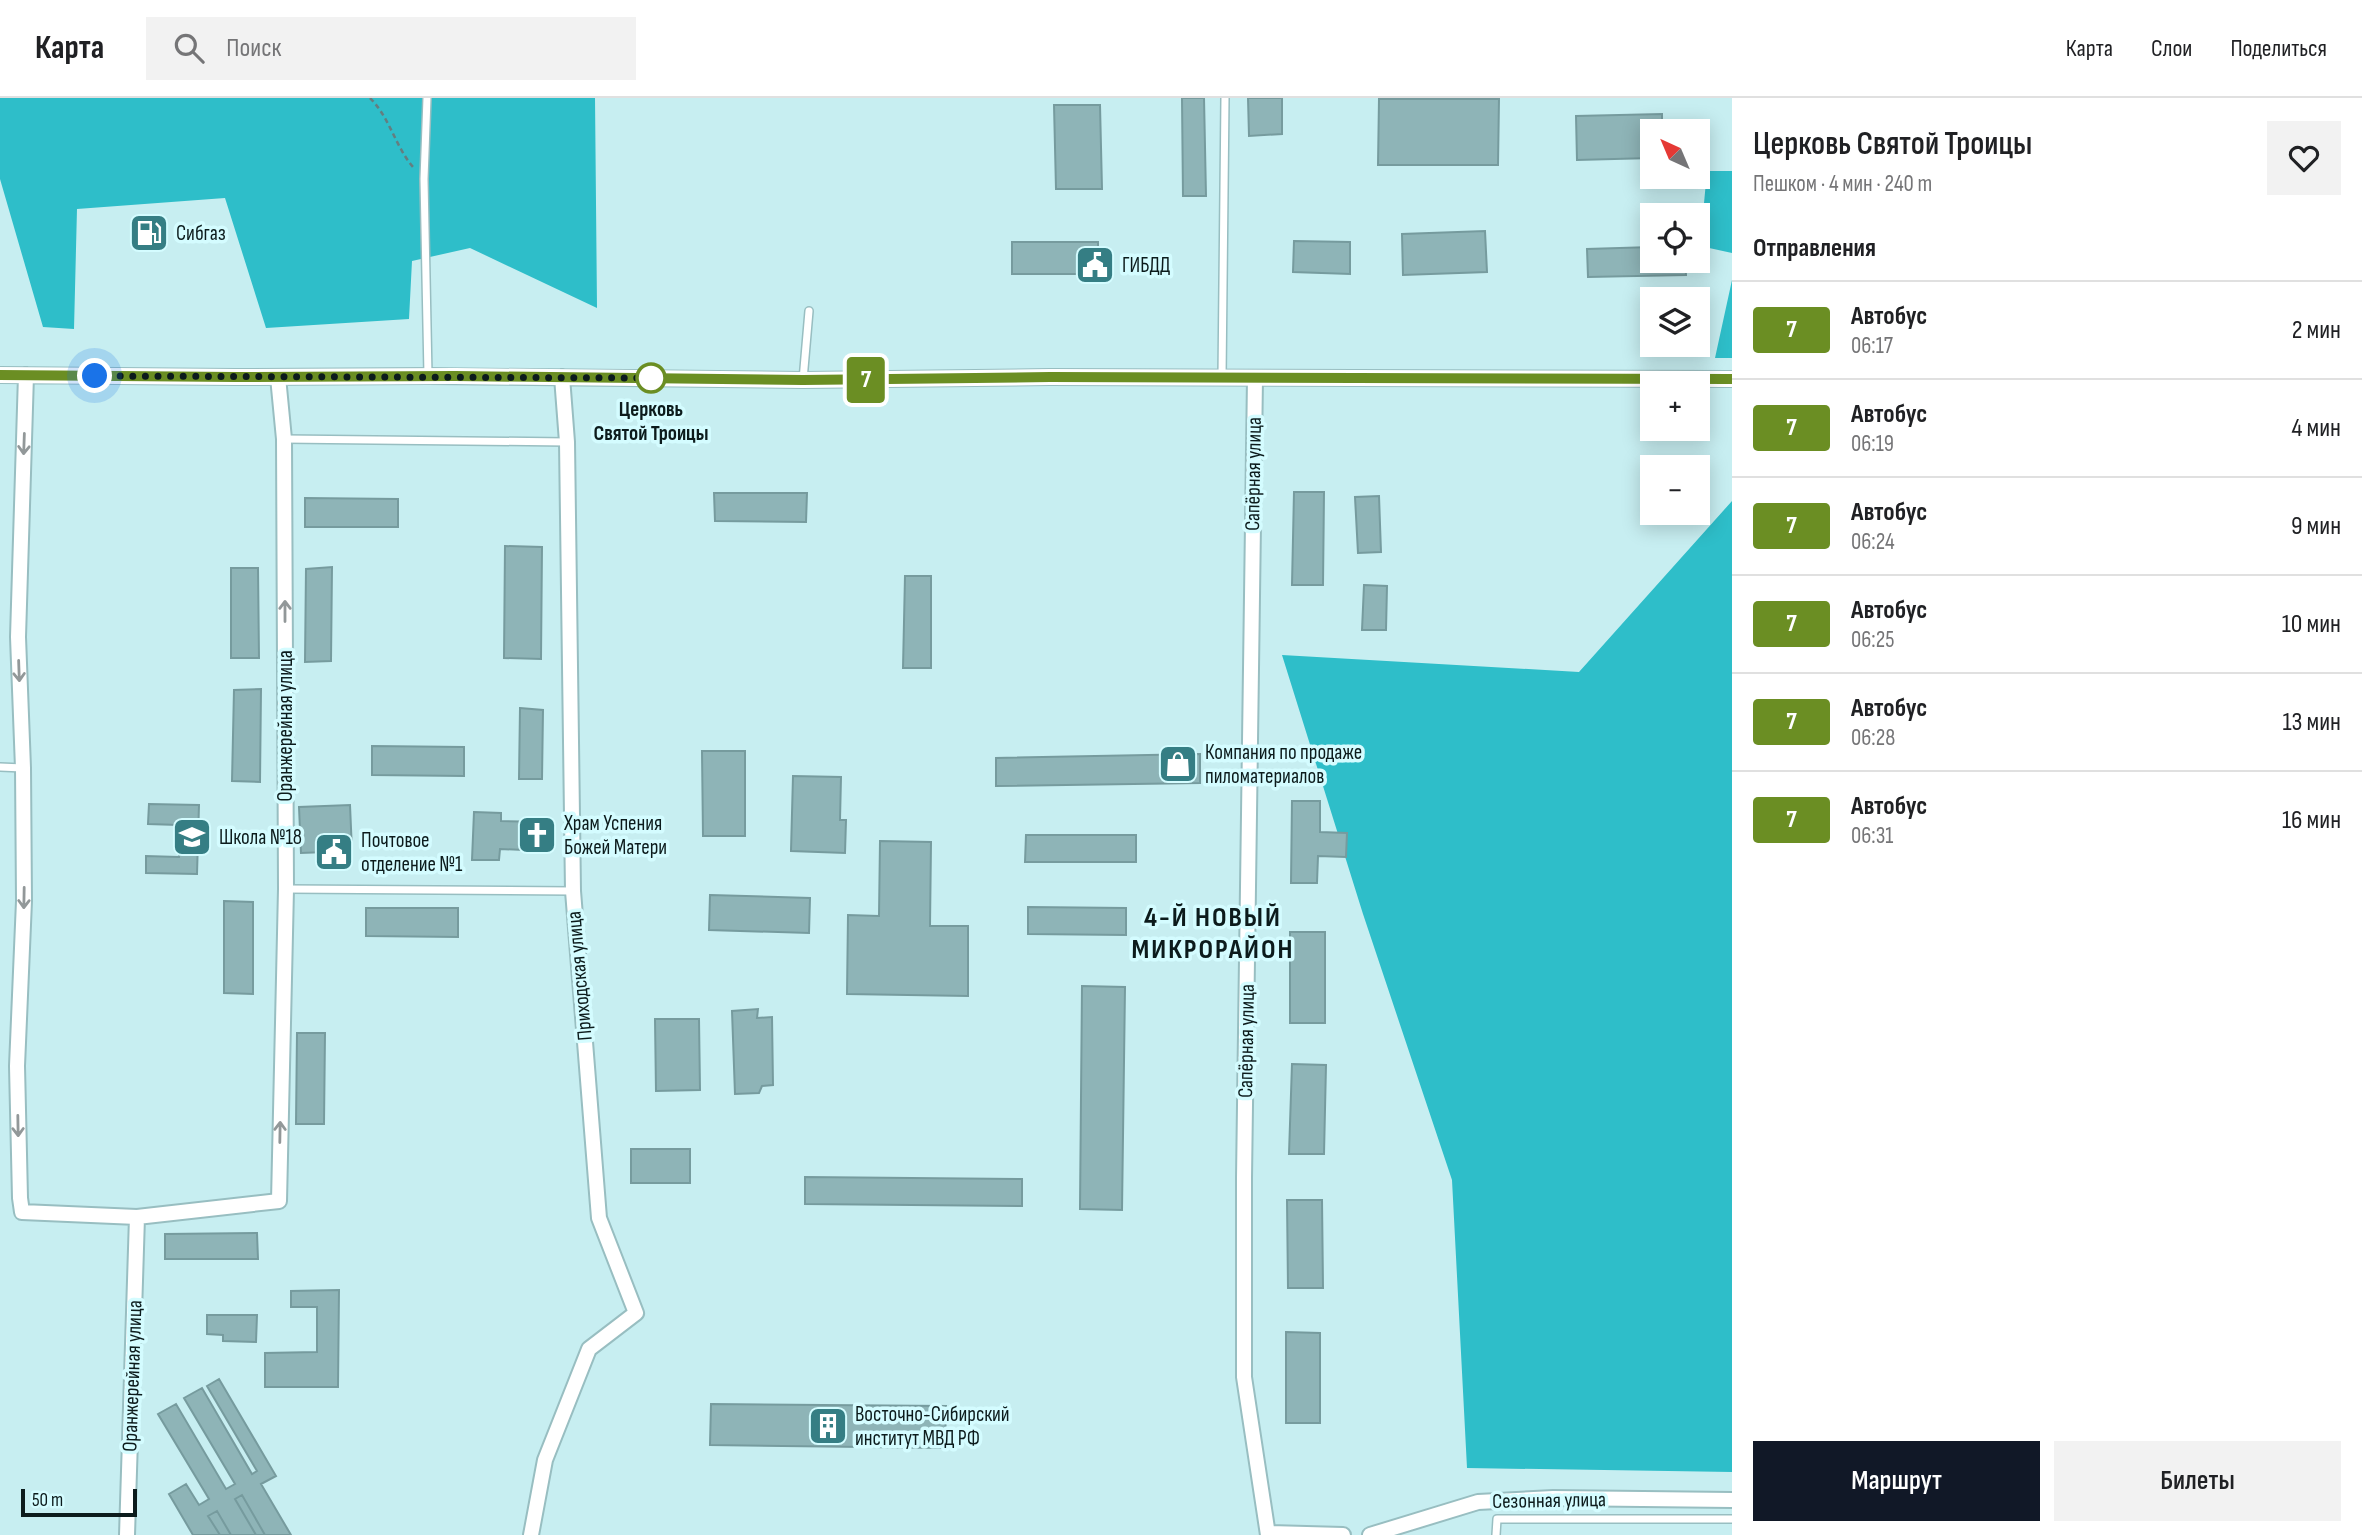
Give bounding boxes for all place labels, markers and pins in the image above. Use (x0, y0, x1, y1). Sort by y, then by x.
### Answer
fuel station icon: Сибгаз (128, 212, 170, 254)
place label: Сибгаз (176, 221, 226, 246)
public building icon: ГИБДД (1074, 244, 1116, 286)
place label: ГИБДД (1122, 253, 1170, 278)
marker: Церковь Святой Троицы (636, 363, 666, 393)
place label: Церковь Святой Троицы (594, 397, 708, 446)
place label: Компания по продаже пиломатериалов (1205, 740, 1362, 789)
shop icon: Компания по продаже пиломатериалов (1157, 743, 1199, 785)
place label: Храм Успения Божей Матери (563, 811, 667, 860)
church icon: Храм Успения Божей Матери (516, 814, 558, 856)
school or university icon: Школа №18 (171, 816, 213, 858)
place label: Школа №18 (219, 825, 302, 850)
place label: Почтовое отделение №1 (361, 828, 463, 877)
public building icon: Почтовое отделение №1 (313, 831, 355, 873)
place label: Восточно-Сибирский институт МВД РФ (855, 1402, 1010, 1451)
building icon: Восточно-Сибирский институт МВД РФ (807, 1405, 849, 1447)

